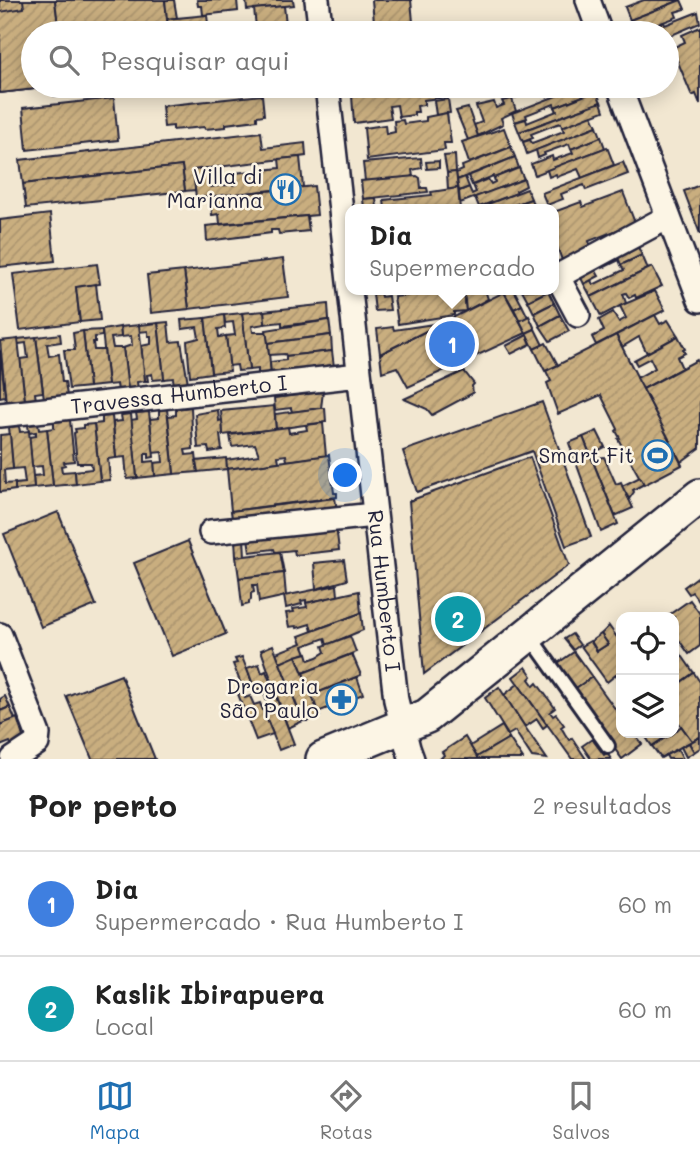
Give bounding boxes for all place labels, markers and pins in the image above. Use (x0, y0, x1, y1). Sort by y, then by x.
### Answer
place label: Villa di Marianna (167, 162, 263, 213)
restaurant icon: Villa di Marianna (269, 172, 303, 206)
pin: 1 (429, 318, 475, 370)
sports icon: Smart Fit (640, 439, 674, 473)
place label: Smart Fit (538, 441, 634, 468)
pin: 2 (435, 593, 481, 645)
place label: Drogaria São Paulo (220, 672, 319, 723)
pharmacy icon: Drogaria São Paulo (325, 682, 359, 716)

